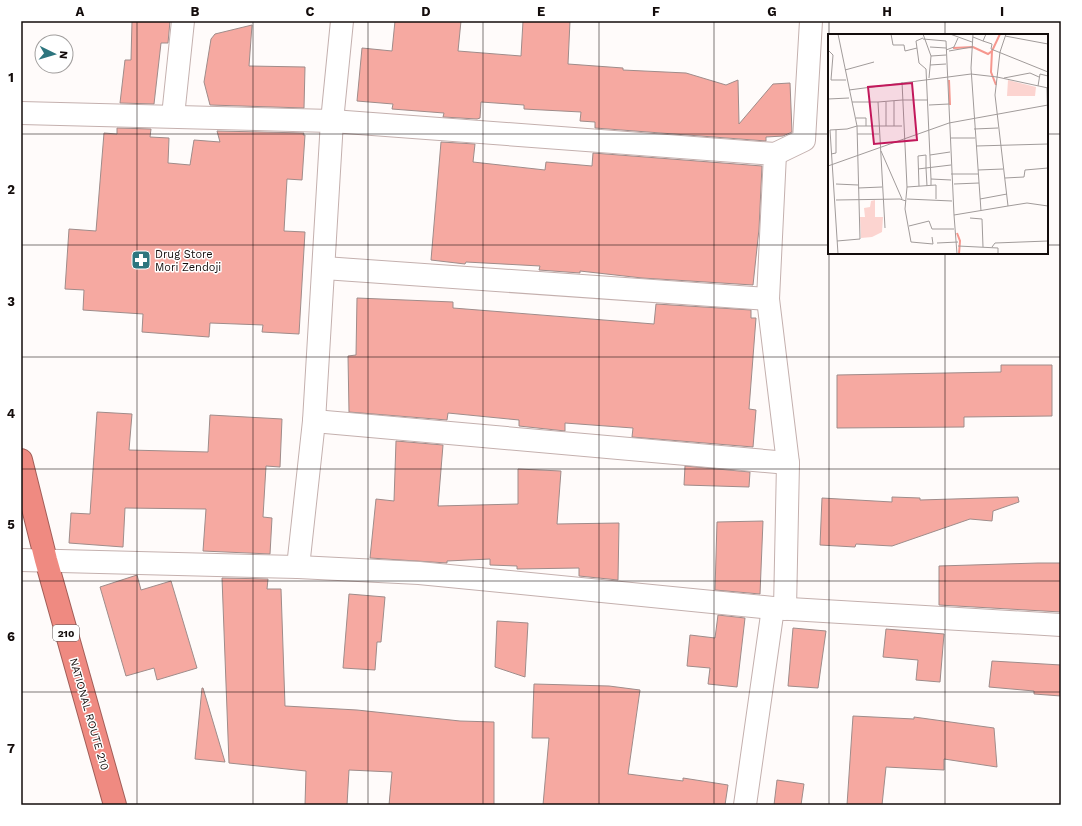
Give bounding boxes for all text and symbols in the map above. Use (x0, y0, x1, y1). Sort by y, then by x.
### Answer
text: A (76, 4, 85, 19)
text: B (191, 4, 200, 19)
text: C (306, 4, 315, 19)
text: D (421, 4, 431, 19)
text: E (537, 4, 545, 19)
text: F (652, 4, 660, 19)
text: G (767, 4, 777, 19)
text: H (882, 4, 892, 19)
text: I (1000, 4, 1004, 19)
north arrow (34, 34, 74, 74)
inset map (828, 34, 1048, 254)
text: N (57, 50, 70, 59)
text: 1 (8, 70, 14, 85)
text: 2 (7, 182, 15, 197)
place label: Drug Store Mori Zendoji (155, 248, 221, 274)
pharmacy icon: Drug Store Mori Zendoji (130, 249, 152, 271)
text: 3 (7, 294, 15, 309)
text: 4 (7, 406, 16, 421)
text: 5 (7, 517, 15, 532)
road number: 210 (53, 625, 79, 641)
text: 6 (7, 629, 15, 644)
street label: NATIONAL ROUTE 210 (67, 656, 111, 772)
text: 7 (7, 741, 15, 756)

